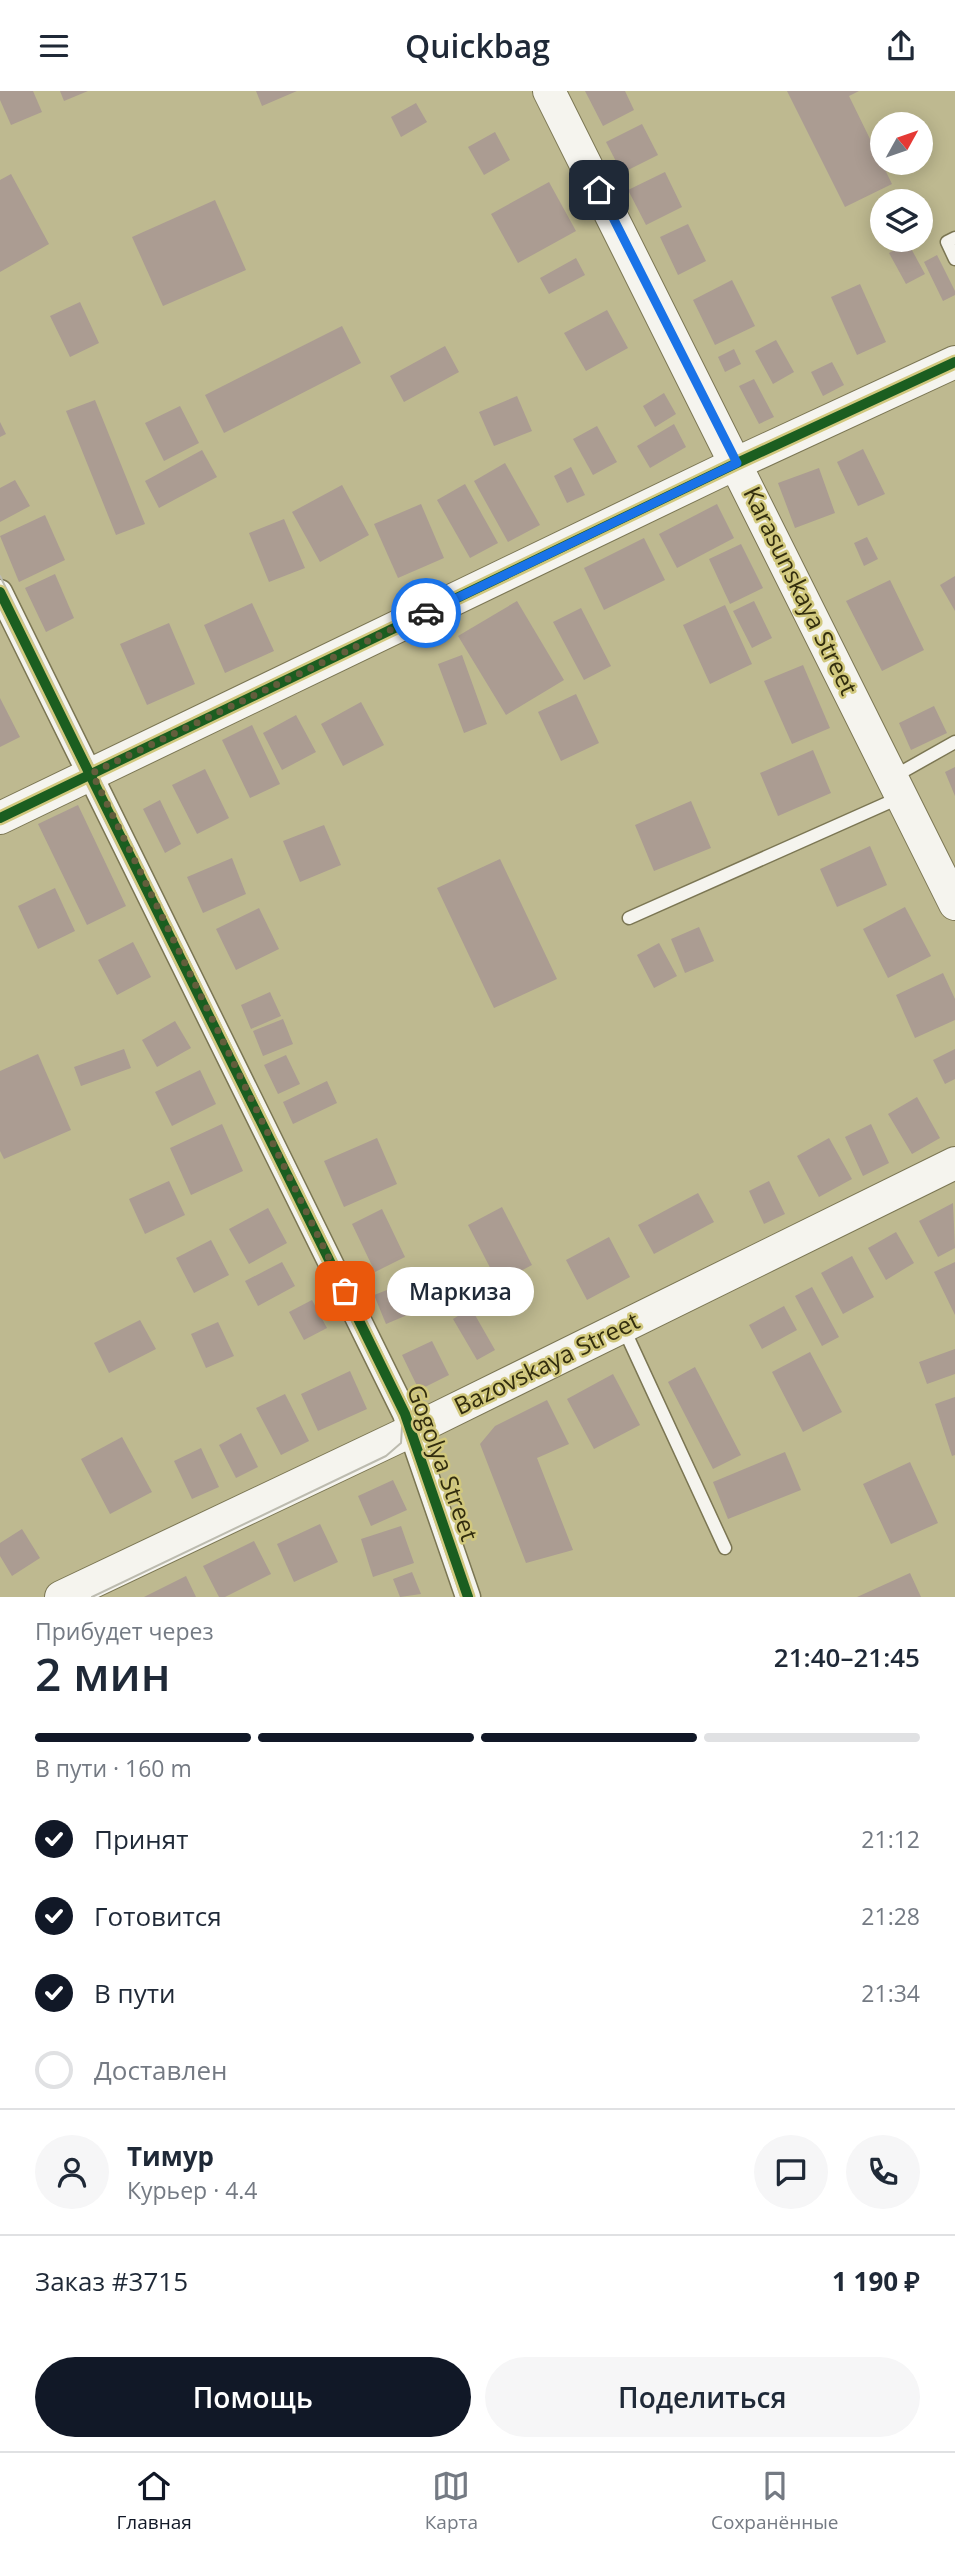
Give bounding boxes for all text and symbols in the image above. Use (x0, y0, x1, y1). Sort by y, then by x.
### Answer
text: Quickbag (405, 24, 550, 67)
icon: menu (35, 27, 73, 65)
icon: share (882, 27, 920, 65)
north arrow (870, 112, 933, 175)
map controls (870, 112, 933, 252)
pin (569, 160, 629, 220)
icon: home (580, 171, 618, 209)
button: layers (870, 189, 933, 252)
street label: Karasunskaya Street (737, 481, 866, 700)
courier (391, 578, 461, 648)
icon: car (407, 594, 445, 632)
pin (315, 1261, 375, 1321)
callout: Маркиза (387, 1267, 534, 1315)
icon: bag (326, 1272, 364, 1310)
text: Маркиза (409, 1275, 512, 1307)
street label: Bazovskaya Street (448, 1303, 645, 1422)
street label: Gogolya Street (400, 1380, 487, 1545)
text: Прибудет через (35, 1615, 214, 1647)
text: 21:40–21:45 (774, 1639, 920, 1675)
text: 2 мин (35, 1642, 171, 1704)
text: В пути · 160 m (35, 1752, 192, 1784)
icon: check (35, 1820, 73, 1858)
text: Принят (94, 1821, 188, 1857)
text: 21:12 (861, 1823, 920, 1855)
icon: check (35, 1897, 73, 1935)
text: Готовится (94, 1898, 222, 1934)
text: 21:28 (861, 1900, 920, 1932)
icon: check (35, 1974, 73, 2012)
text: В пути (94, 1975, 175, 2011)
text: 21:34 (861, 1977, 920, 2009)
text: Доставлен (94, 2052, 227, 2088)
button: person (35, 2135, 109, 2209)
button: chat (754, 2135, 828, 2209)
button: phone (846, 2135, 920, 2209)
text: Тимур (127, 2138, 214, 2174)
text: Курьер · 4.4 (127, 2174, 258, 2206)
text: Заказ #3715 (35, 2263, 188, 2299)
text: 1 190 ₽ (832, 2263, 920, 2299)
button: Помощь (35, 2357, 471, 2437)
button: Поделиться (485, 2357, 920, 2437)
tab: Главная (116, 2467, 192, 2535)
tab: Карта (425, 2467, 478, 2535)
tab: Сохранённые (711, 2467, 839, 2535)

